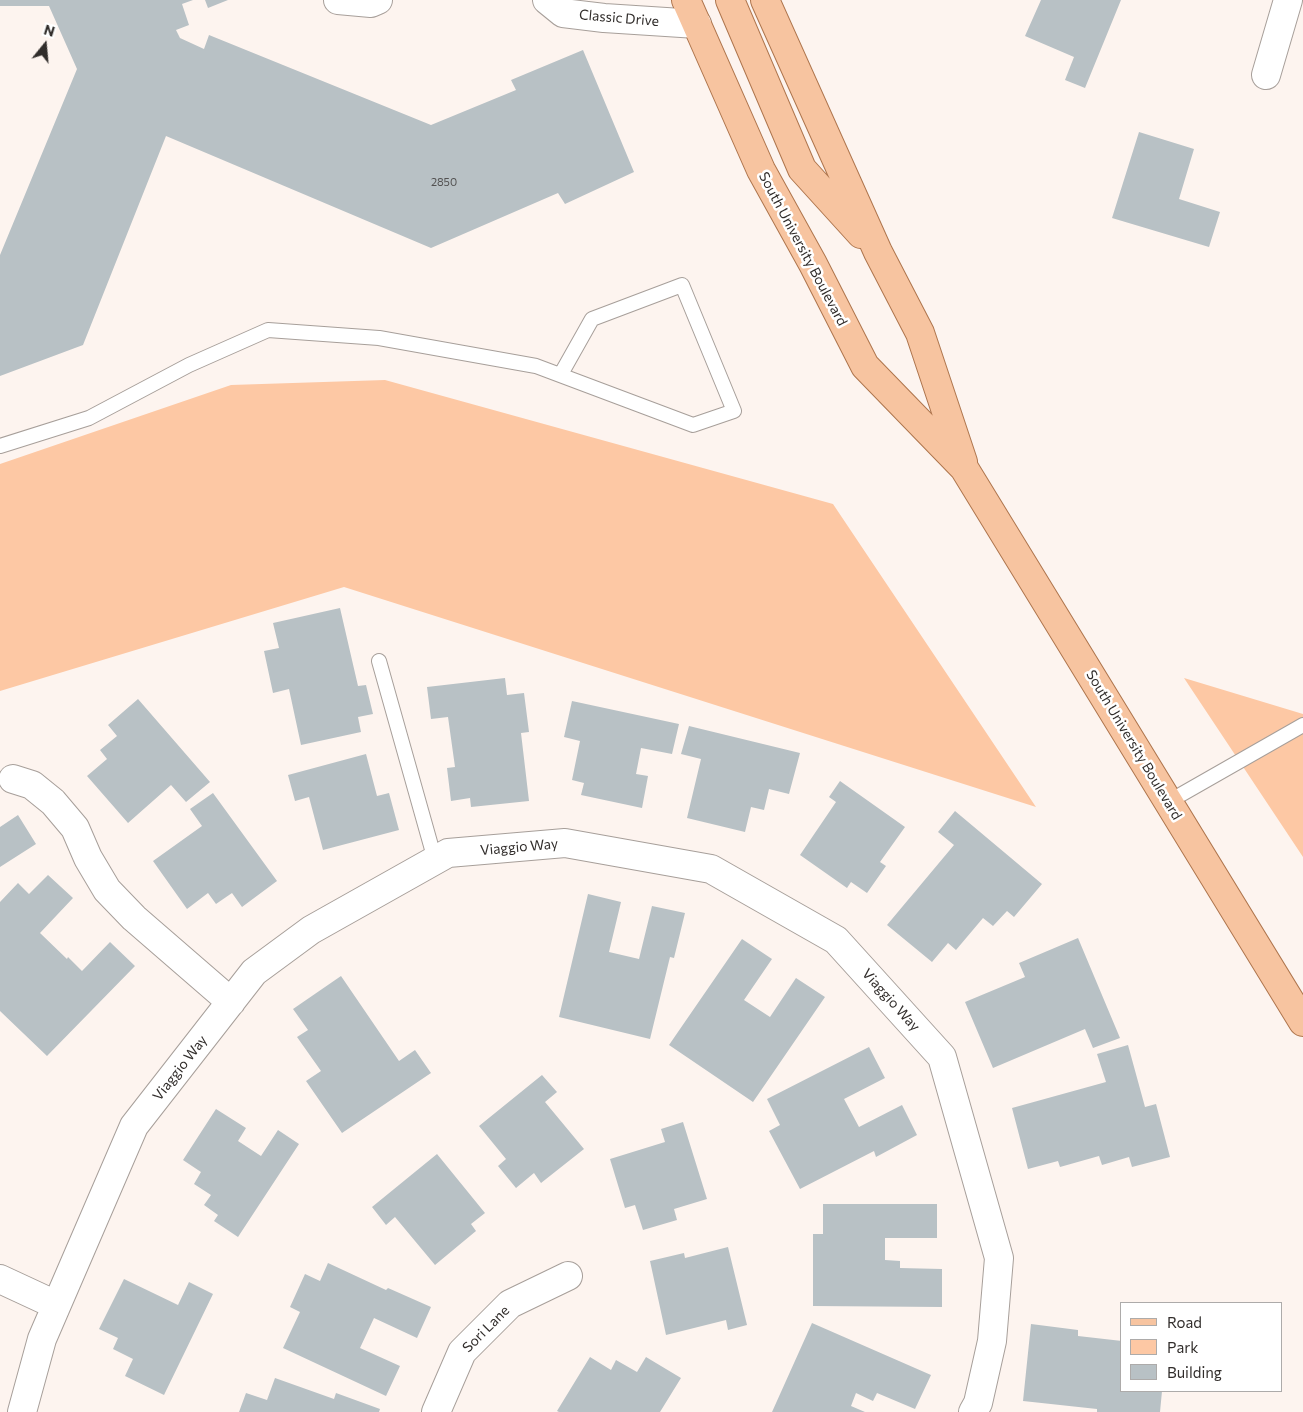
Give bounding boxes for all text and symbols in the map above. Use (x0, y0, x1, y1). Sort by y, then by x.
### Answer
street label: Classic Drive (578, 6, 660, 30)
north arrow (20, 20, 70, 70)
text: N (42, 21, 57, 40)
street label: South University Boulevard (755, 169, 851, 329)
house number: 2850 (431, 175, 457, 189)
street label: South University Boulevard (1083, 667, 1185, 823)
street label: Viaggio Way (479, 835, 559, 859)
street label: Viaggio Way (859, 965, 923, 1035)
street label: Viaggio Way (149, 1032, 211, 1104)
street label: Sori Lane (459, 1302, 513, 1356)
legend (1120, 1302, 1283, 1392)
text: Road (1167, 1313, 1202, 1331)
text: Park (1167, 1338, 1198, 1356)
text: Building (1167, 1363, 1222, 1381)

